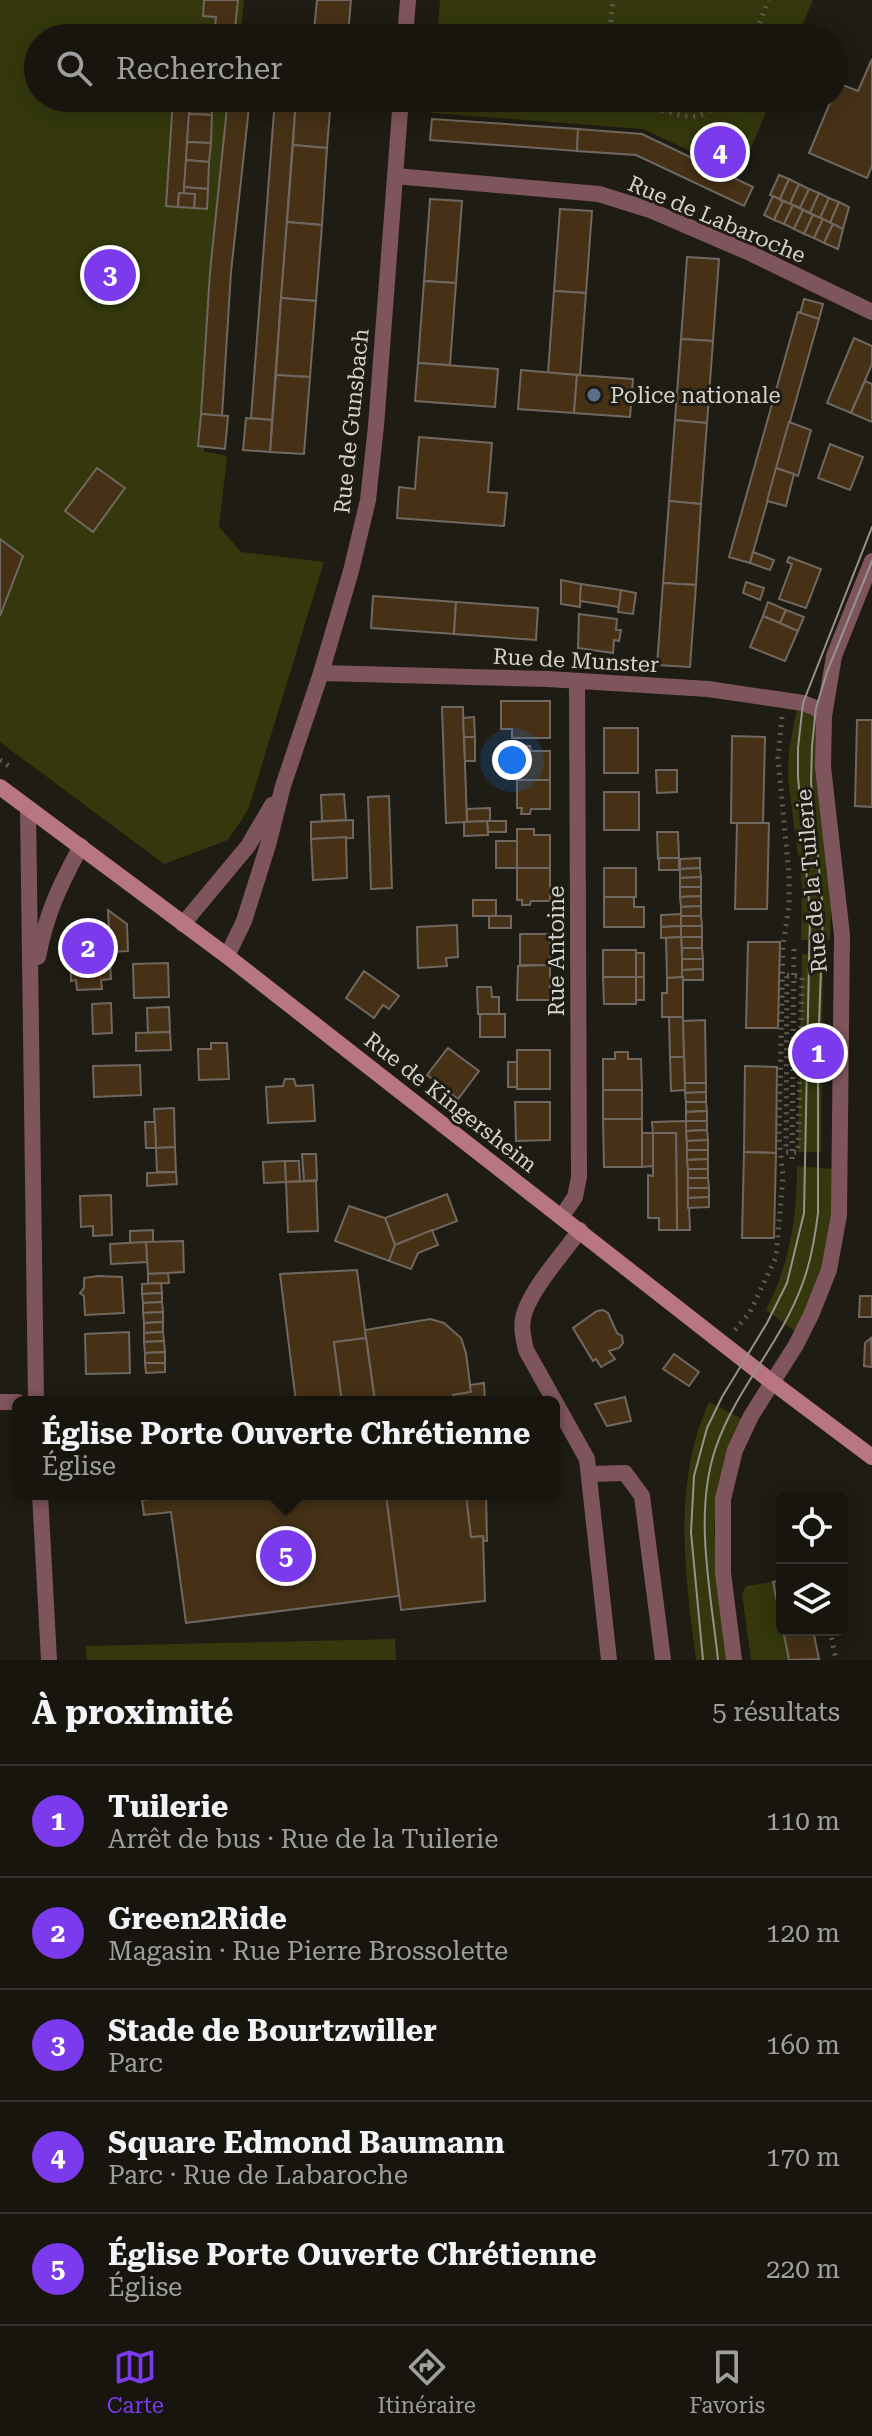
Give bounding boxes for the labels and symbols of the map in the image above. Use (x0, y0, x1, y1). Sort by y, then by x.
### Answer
pin: 4 (694, 122, 746, 182)
street label: Rue de Labaroche (624, 171, 809, 268)
pin: 3 (84, 245, 136, 305)
street label: Rue de Gunsbach (329, 327, 374, 515)
place label: Police nationale (610, 383, 781, 408)
marker: Police nationale (585, 386, 603, 404)
street label: Rue de Munster (492, 644, 660, 677)
your location (492, 740, 532, 780)
street label: Rue de la Tuilerie (791, 788, 832, 974)
street label: Rue Antoine (544, 886, 569, 1016)
pin: 2 (62, 918, 114, 978)
pin: 1 (792, 1023, 844, 1083)
street label: Rue de Kingersheim (359, 1027, 542, 1178)
pin: 5 (260, 1526, 312, 1586)

